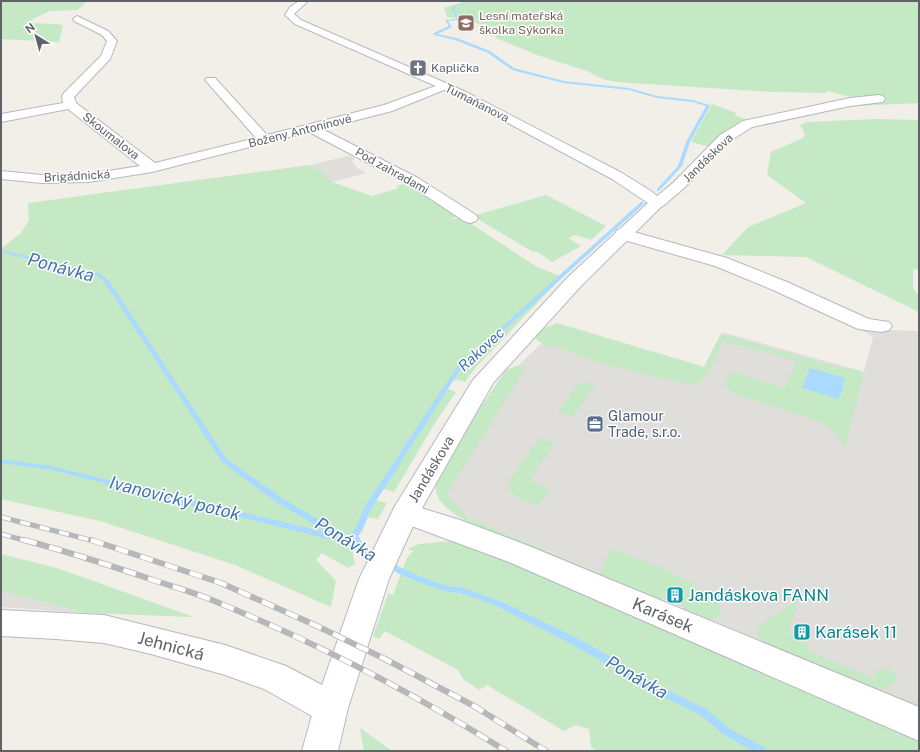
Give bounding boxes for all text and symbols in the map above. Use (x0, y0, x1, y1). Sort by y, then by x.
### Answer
place label: Lesní mateřská školka Sýkorka (479, 9, 564, 37)
school or university icon: Lesní mateřská školka Sýkorka (456, 13, 476, 33)
north arrow (16, 16, 56, 56)
text: N (23, 21, 37, 35)
church icon: Kaplička (408, 58, 428, 78)
place label: Kaplička (431, 61, 479, 75)
street label: Tumaňanova (443, 81, 511, 125)
street label: Skoumalova (80, 110, 142, 162)
street label: Boženy Antonínové (247, 111, 353, 151)
street label: Jandáskova (680, 131, 736, 185)
street label: Pod zahradami (353, 145, 431, 197)
street label: Brigádnická (43, 167, 111, 185)
water label: Ponávka (25, 248, 97, 286)
water label: Rakovec (455, 323, 508, 374)
place label: Glamour Trade, s.r.o. (608, 408, 681, 440)
office icon: Glamour Trade, s.r.o. (585, 414, 605, 434)
street label: Jandáskova (405, 433, 457, 505)
water label: Ivanovický potok (107, 472, 243, 525)
water label: Ponávka (311, 513, 381, 565)
building icon: Jandáskova FANN (665, 585, 685, 605)
place label: Jandáskova FANN (688, 585, 829, 605)
street label: Karásek (629, 593, 697, 637)
building icon: Karásek 11 (792, 622, 812, 642)
place label: Karásek 11 (815, 622, 897, 642)
street label: Jehnická (136, 628, 206, 664)
water label: Ponávka (602, 651, 672, 703)

